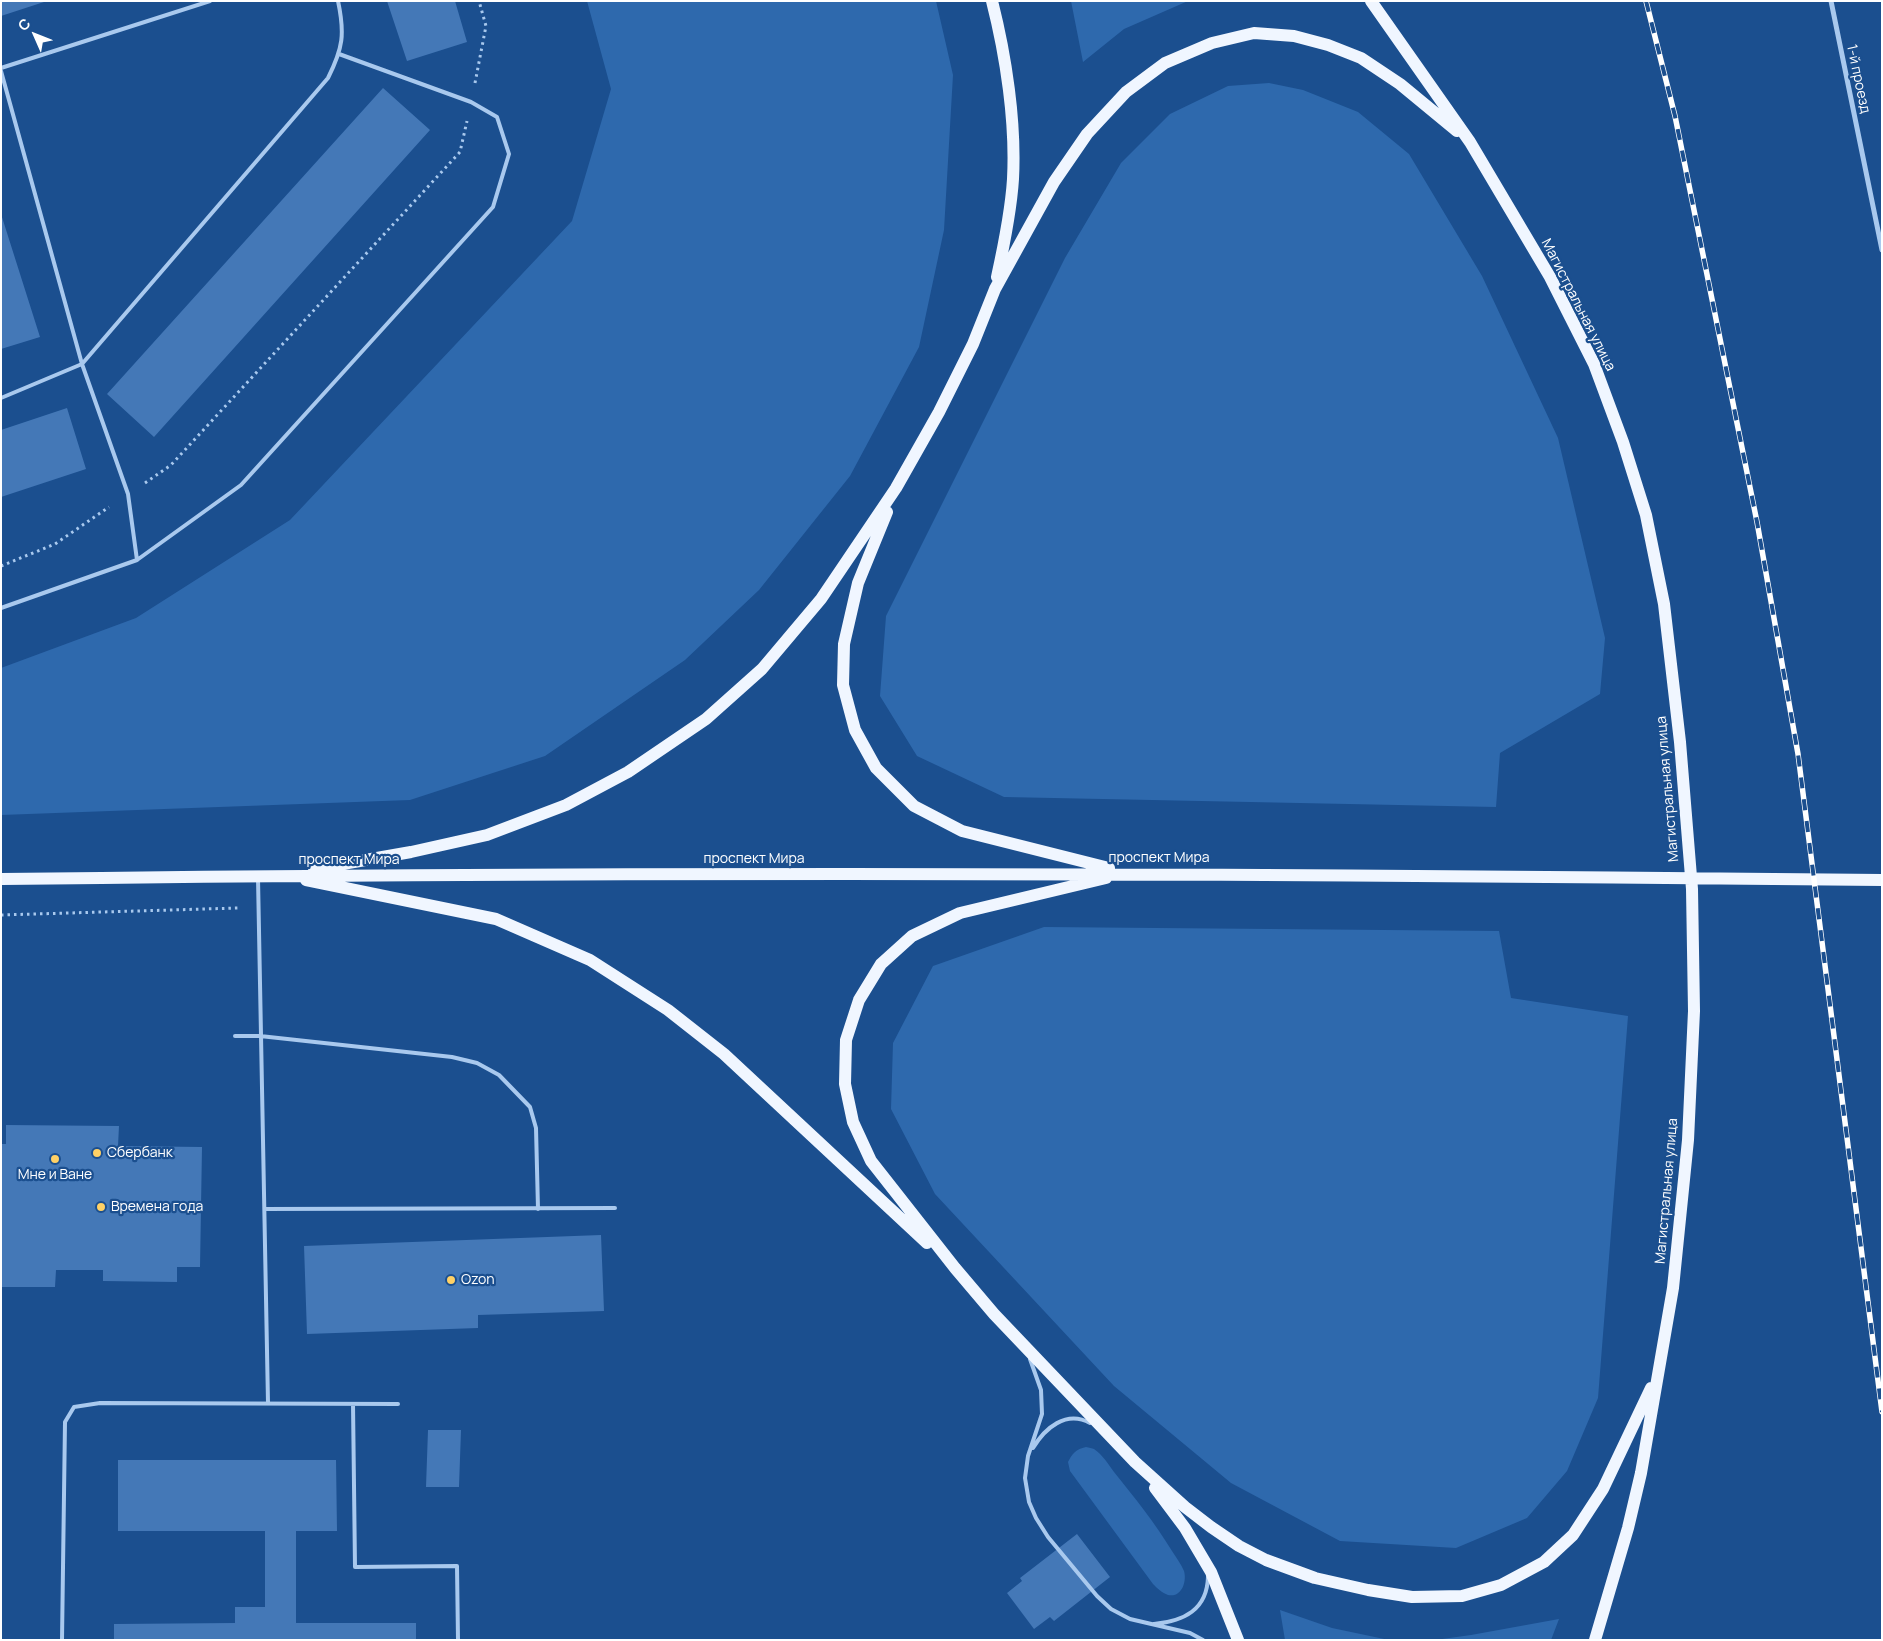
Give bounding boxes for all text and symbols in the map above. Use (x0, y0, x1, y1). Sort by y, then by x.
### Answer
north arrow (10, 10, 60, 60)
text: С (13, 14, 34, 35)
street label: 1-й проезд (1843, 43, 1873, 115)
street label: Магистральная улица (1537, 236, 1619, 374)
street label: Магистральная улица (1653, 715, 1683, 863)
street label: проспект Мира (1108, 850, 1210, 866)
street label: проспект Мира (703, 851, 805, 867)
street label: проспект Мира (298, 852, 400, 868)
street label: Магистральная улица (1652, 1117, 1682, 1265)
place label: Сбербанк (107, 1145, 173, 1161)
marker: Сбербанк (91, 1147, 103, 1159)
marker: Мне и Ване (49, 1153, 61, 1165)
place label: Мне и Ване (18, 1167, 92, 1183)
place label: Времена года (111, 1199, 203, 1215)
marker: Времена года (95, 1201, 107, 1213)
place label: Ozon (461, 1272, 495, 1288)
marker: Ozon (445, 1274, 457, 1286)

